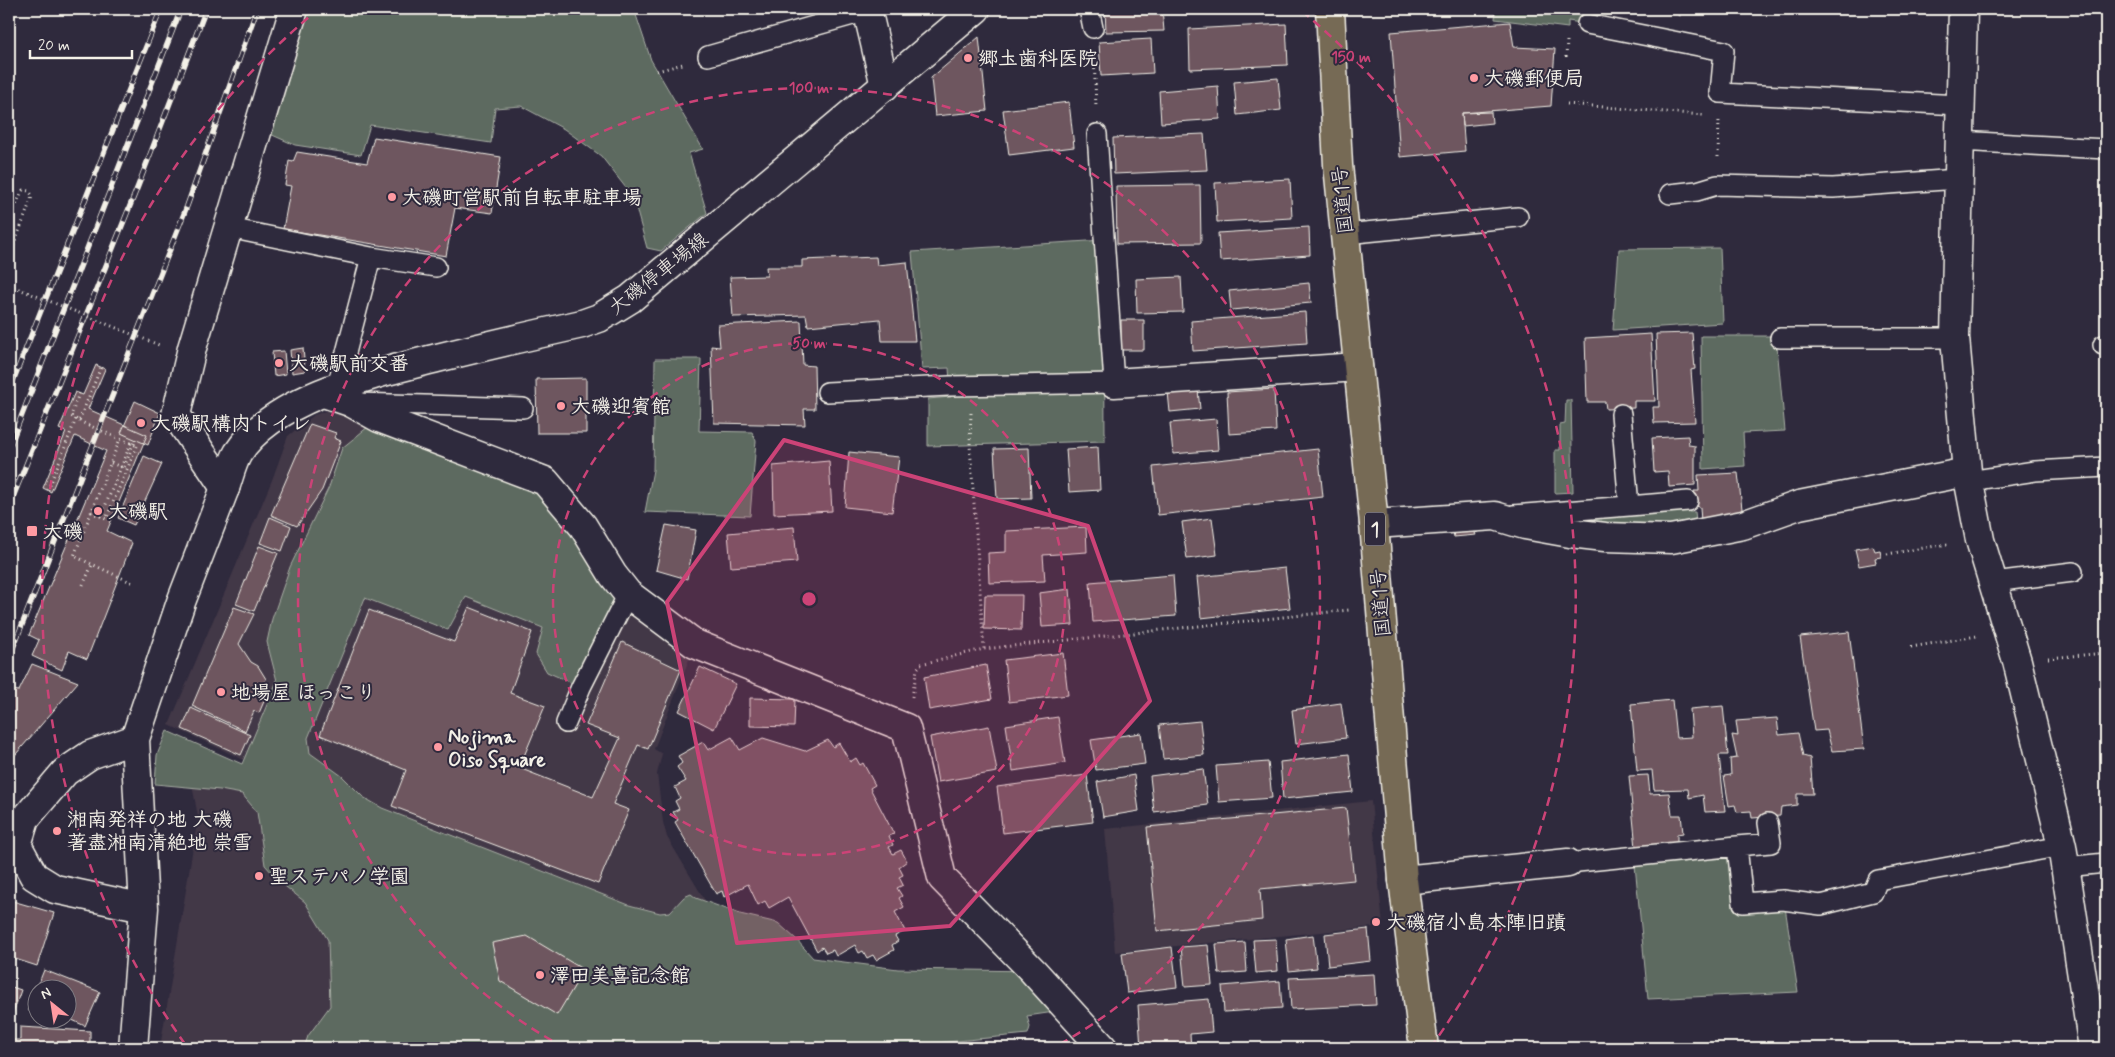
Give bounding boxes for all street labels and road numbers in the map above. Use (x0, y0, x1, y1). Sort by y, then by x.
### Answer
street label: 国道1号 (1326, 164, 1361, 236)
street label: 大磯停車場線 (603, 227, 715, 322)
road number: 1 (1365, 512, 1385, 546)
street label: 国道1号 (1365, 567, 1398, 638)

